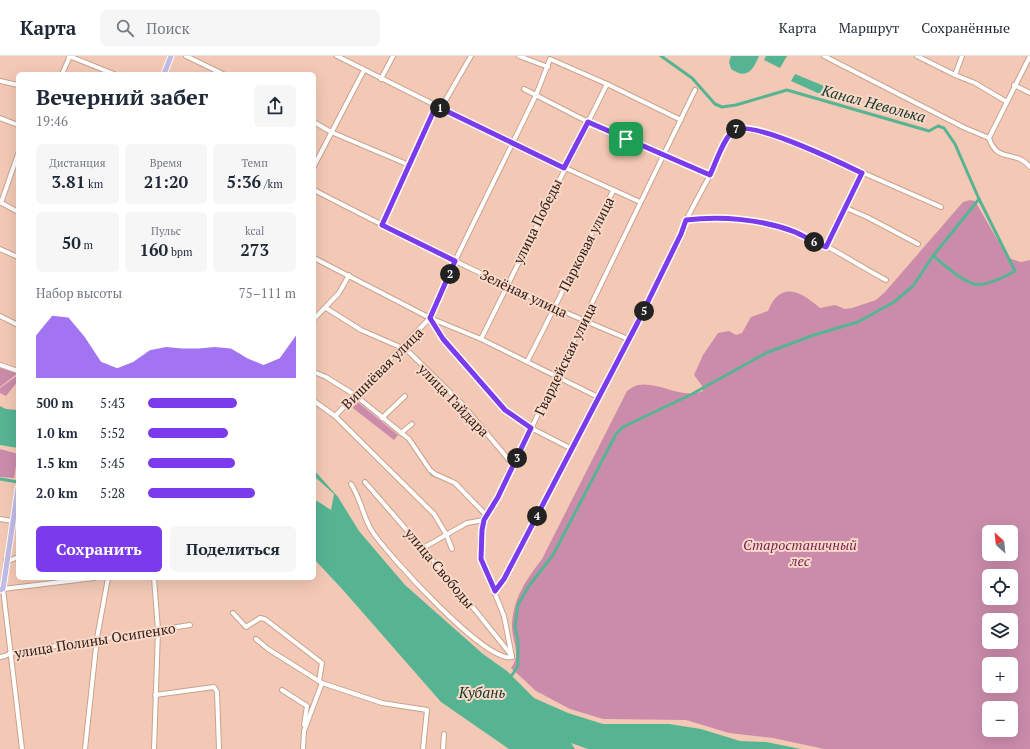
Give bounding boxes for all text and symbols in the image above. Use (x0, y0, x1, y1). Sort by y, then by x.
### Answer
search box (100, 10, 380, 46)
text: Карта (20, 15, 76, 40)
icon: search (114, 17, 136, 39)
text: Поиск (146, 18, 190, 38)
text: Карта (779, 18, 817, 37)
text: Маршрут (839, 18, 899, 37)
text: Сохранённые (921, 18, 1010, 37)
water label: Канал Неволька (819, 79, 928, 126)
text: Вечерний забег (36, 82, 208, 111)
button: share (254, 85, 296, 127)
pin: 1 (430, 98, 450, 118)
text: 1 (437, 101, 443, 115)
text: 19:46 (36, 112, 68, 130)
pin: 7 (726, 119, 746, 139)
pin (609, 122, 643, 156)
text: 7 (733, 122, 739, 136)
icon: arrive (615, 128, 637, 150)
text: Дистанция (49, 156, 105, 170)
text: Время (150, 156, 182, 170)
text: Темп (241, 156, 268, 170)
text: 3.81 (51, 170, 85, 193)
text: 21:20 (144, 170, 188, 193)
text: 5:36 (227, 170, 261, 193)
street label: улица Победы (508, 175, 566, 268)
text: km (85, 177, 103, 191)
text: /km (261, 177, 283, 191)
street label: Парковая улица (554, 193, 618, 295)
text: Пульс (151, 224, 181, 238)
text: kcal (245, 224, 264, 238)
text: 50 (62, 231, 81, 254)
pin: 6 (804, 232, 824, 252)
text: 6 (811, 235, 817, 249)
text: m (81, 238, 93, 252)
text: 160 (139, 238, 168, 261)
text: 273 (240, 238, 269, 261)
text: bpm (168, 245, 193, 259)
pin: 2 (440, 264, 460, 284)
street label: Зелёная улица (477, 264, 571, 322)
text: 2 (447, 267, 453, 281)
text: Набор высоты (36, 284, 122, 302)
text: 75–111 m (239, 284, 296, 302)
street label: Гвардейская улица (529, 300, 601, 418)
pin: 5 (634, 301, 654, 321)
text: 5 (641, 304, 647, 318)
street label: Вишнёвая улица (337, 323, 427, 413)
street label: улица Гайдара (414, 359, 494, 441)
text: 500 m (36, 394, 74, 412)
text: 5:43 (100, 394, 125, 412)
text: 1.0 km (36, 424, 78, 442)
text: 5:52 (100, 424, 125, 442)
pin: 3 (507, 448, 527, 468)
text: 3 (514, 451, 520, 465)
text: 1.5 km (36, 454, 78, 472)
text: 5:45 (100, 454, 125, 472)
text: 2.0 km (36, 484, 78, 502)
text: 5:28 (100, 484, 125, 502)
pin: 4 (527, 506, 547, 526)
text: 4 (534, 509, 540, 523)
street label: улица Свободы (400, 523, 479, 612)
north arrow (982, 525, 1018, 561)
map controls (982, 525, 1018, 737)
button: Сохранить (36, 526, 162, 572)
button: Поделиться (170, 526, 296, 572)
park label: Старостаничный лес (743, 535, 857, 570)
button: locate (982, 569, 1018, 605)
button: layers (982, 613, 1018, 649)
street label: улица Полины Осипенко (12, 618, 177, 662)
button: + (982, 657, 1018, 693)
water label: Кубань (458, 682, 505, 702)
button: − (982, 701, 1018, 737)

